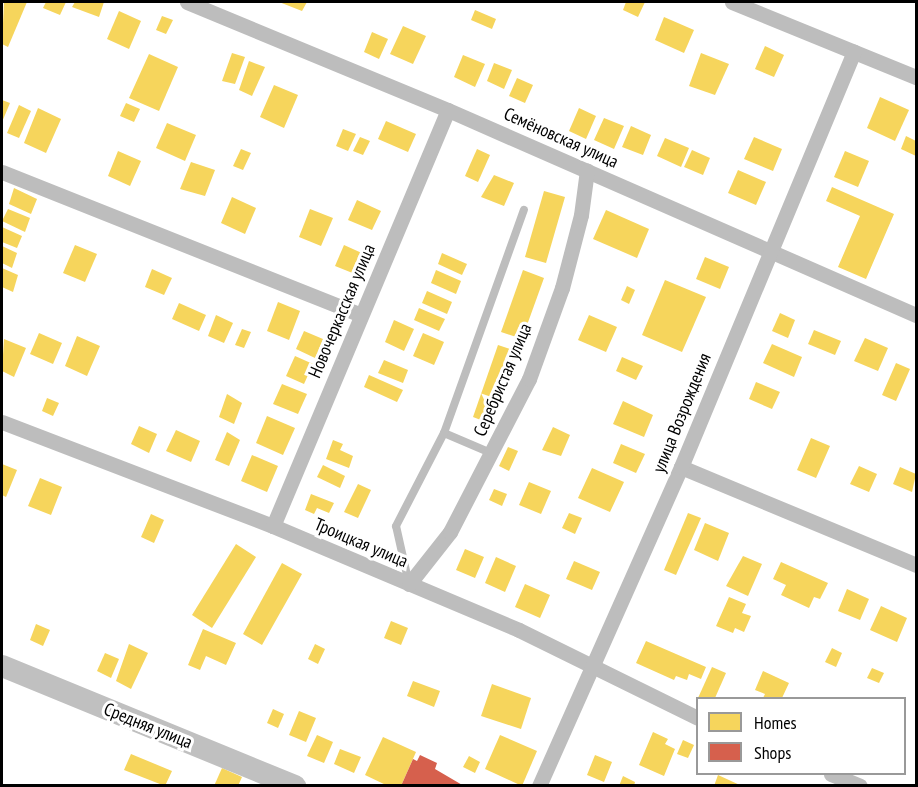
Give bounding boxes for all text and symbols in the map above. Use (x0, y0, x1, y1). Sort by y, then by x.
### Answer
street label: Семёновская улица (500, 103, 622, 173)
street label: Новочеркасская улица (304, 241, 380, 381)
street label: Серебристая улица (469, 320, 537, 440)
street label: улица Возрождения (648, 350, 716, 476)
street label: Троицкая улица (311, 514, 411, 572)
legend (696, 697, 906, 775)
street label: Средняя улица (101, 698, 195, 754)
text: Homes (754, 711, 797, 734)
text: Shops (754, 741, 791, 764)

